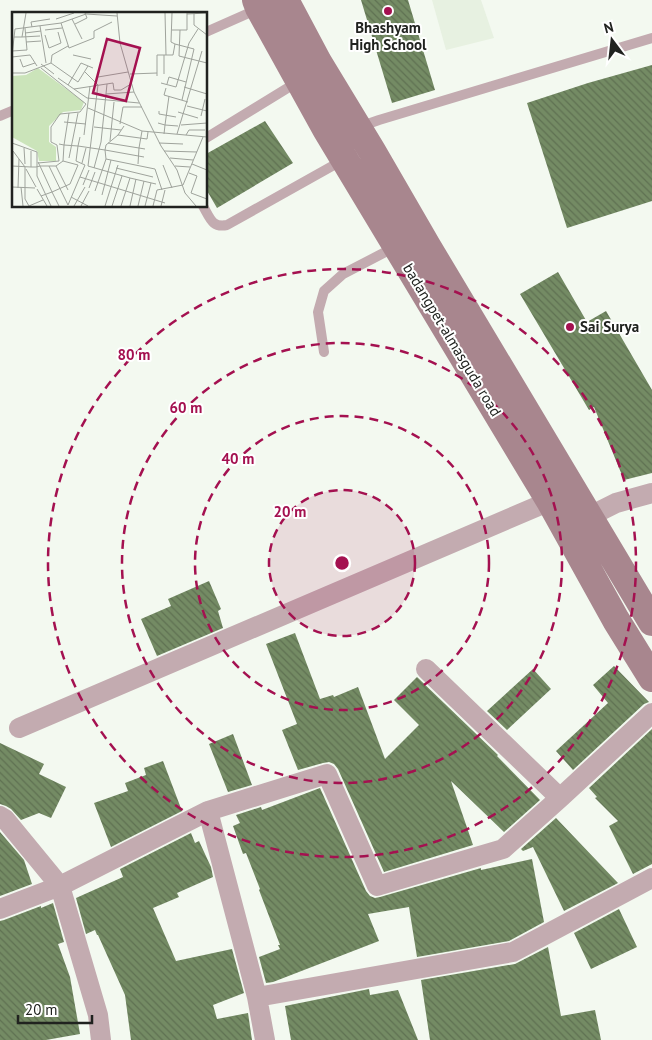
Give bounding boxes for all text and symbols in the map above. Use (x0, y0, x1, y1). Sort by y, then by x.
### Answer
marker: Bhashyam High School (382, 5, 394, 17)
inset map (12, 12, 208, 208)
north arrow (587, 15, 637, 65)
place label: Bhashyam High School (350, 18, 427, 54)
text: N (602, 18, 615, 37)
street label: badangpet-almasguda road (399, 260, 506, 420)
place label: Sai Surya (580, 317, 639, 336)
marker: Sai Surya (564, 321, 576, 333)
text: 80 m (118, 345, 150, 364)
text: 60 m (170, 398, 202, 417)
text: 40 m (222, 449, 254, 468)
text: 20 m (274, 502, 306, 521)
centre of rings (333, 554, 351, 572)
scale bar (18, 992, 91, 1024)
text: 20 m (25, 1000, 58, 1019)

